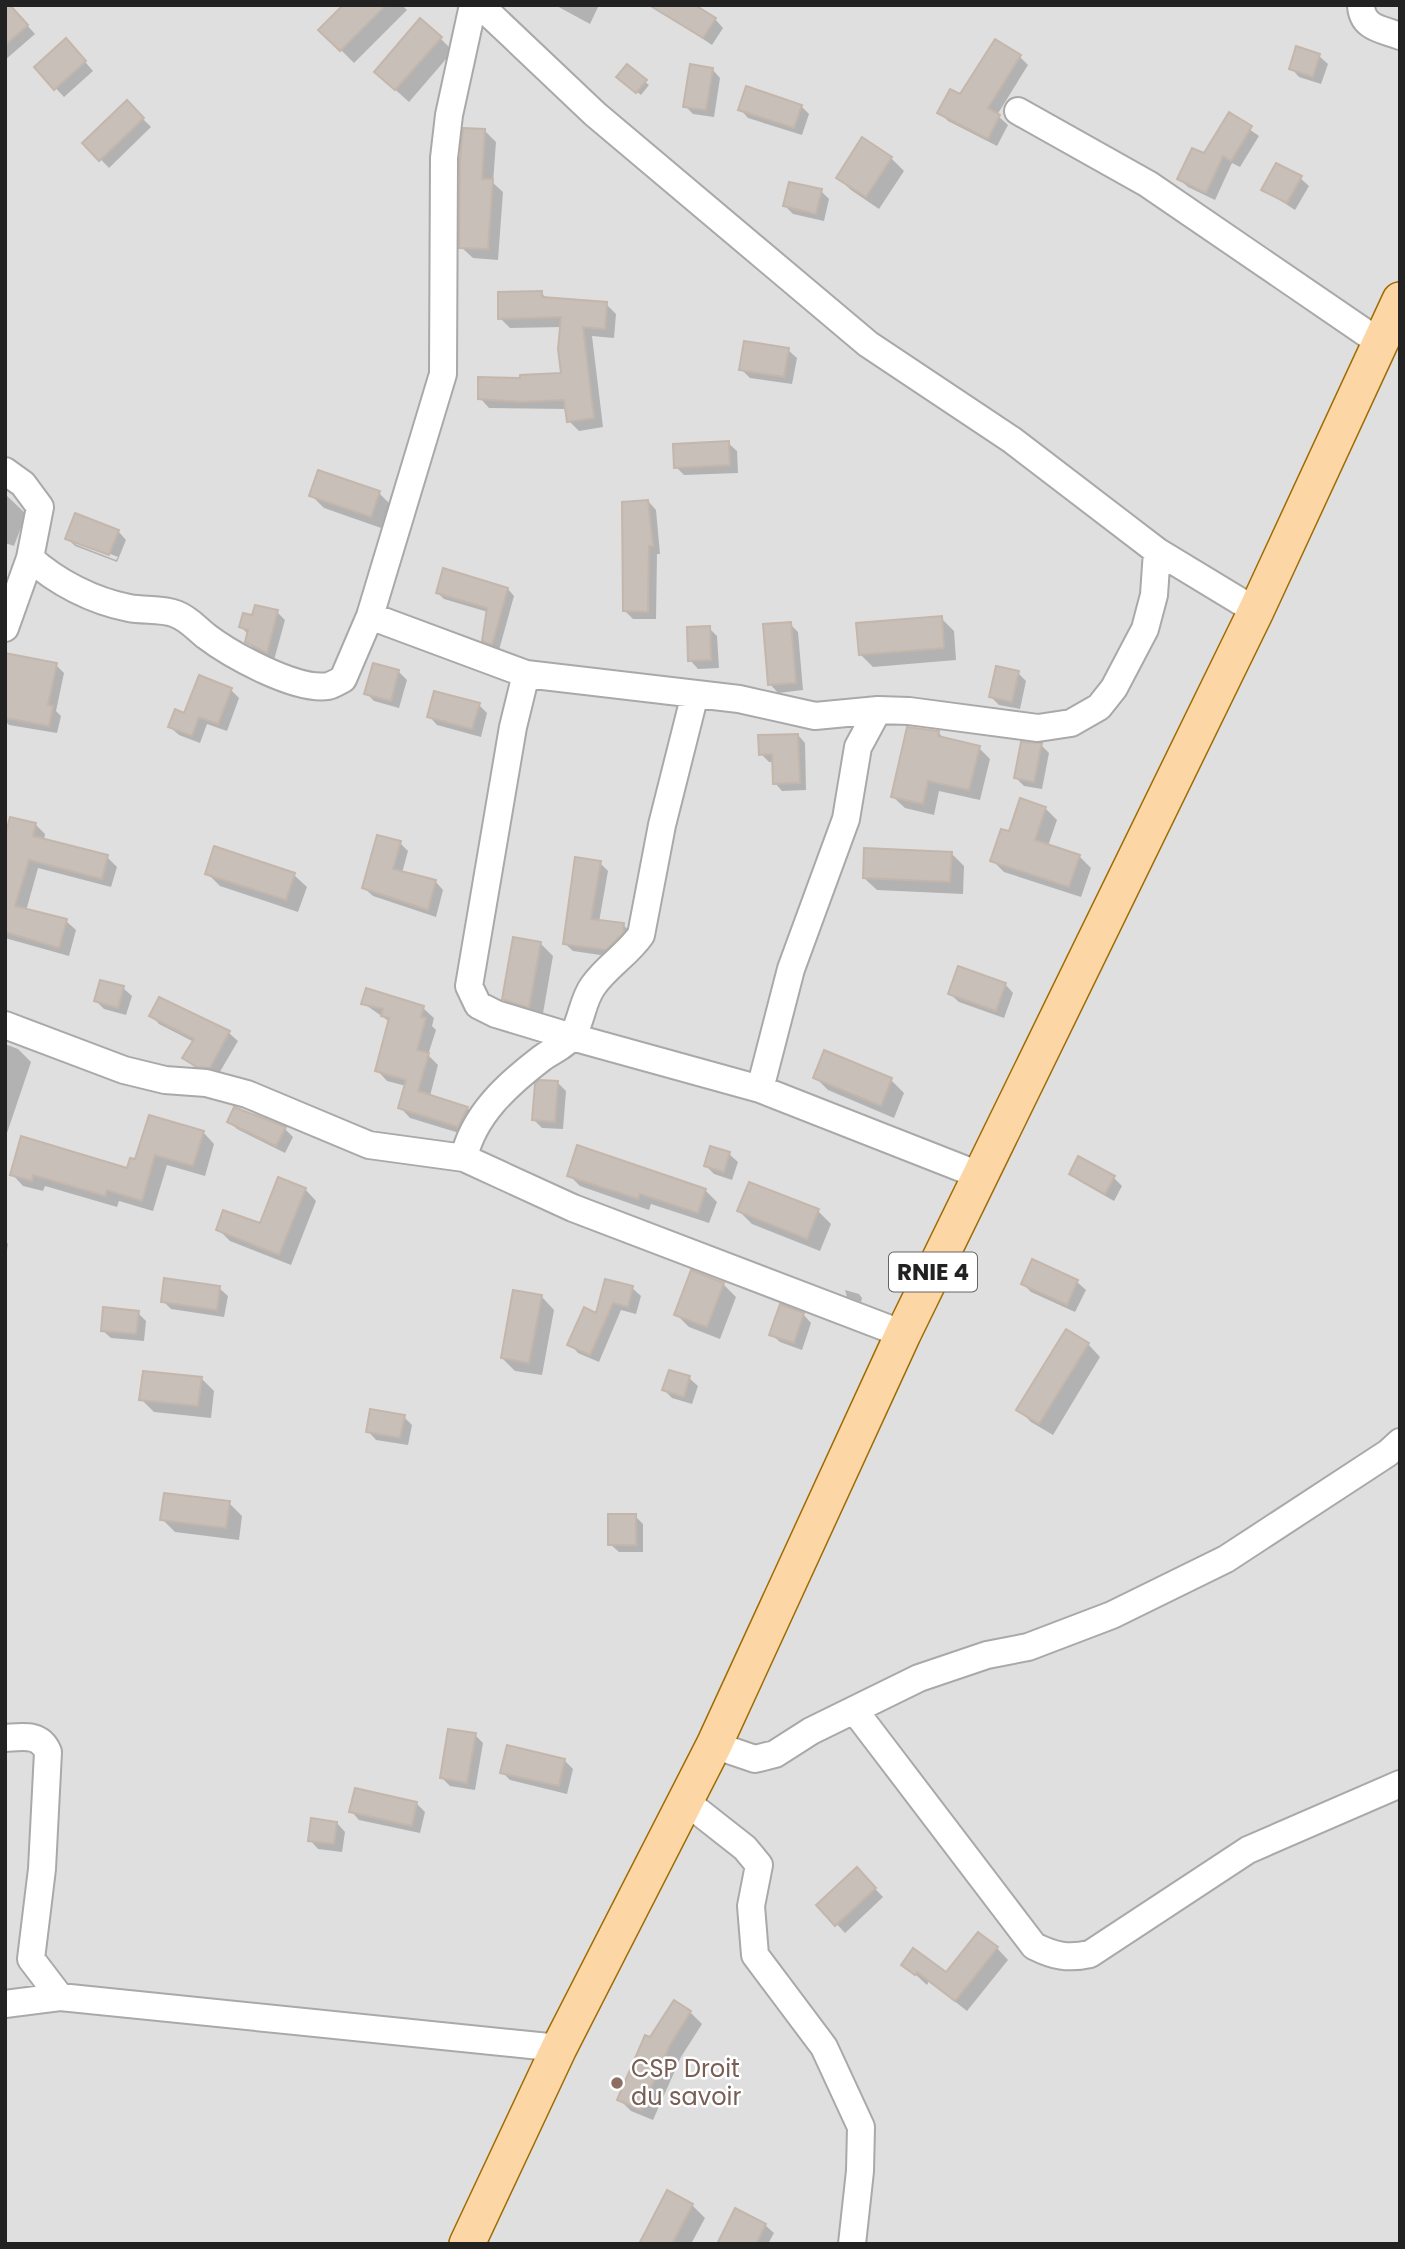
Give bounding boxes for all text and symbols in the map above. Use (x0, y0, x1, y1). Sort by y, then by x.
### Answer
road number: RNIE 4 (889, 1252, 977, 1292)
place label: CSP Droit du savoir (631, 2052, 741, 2113)
marker: CSP Droit du savoir (609, 2075, 625, 2091)

